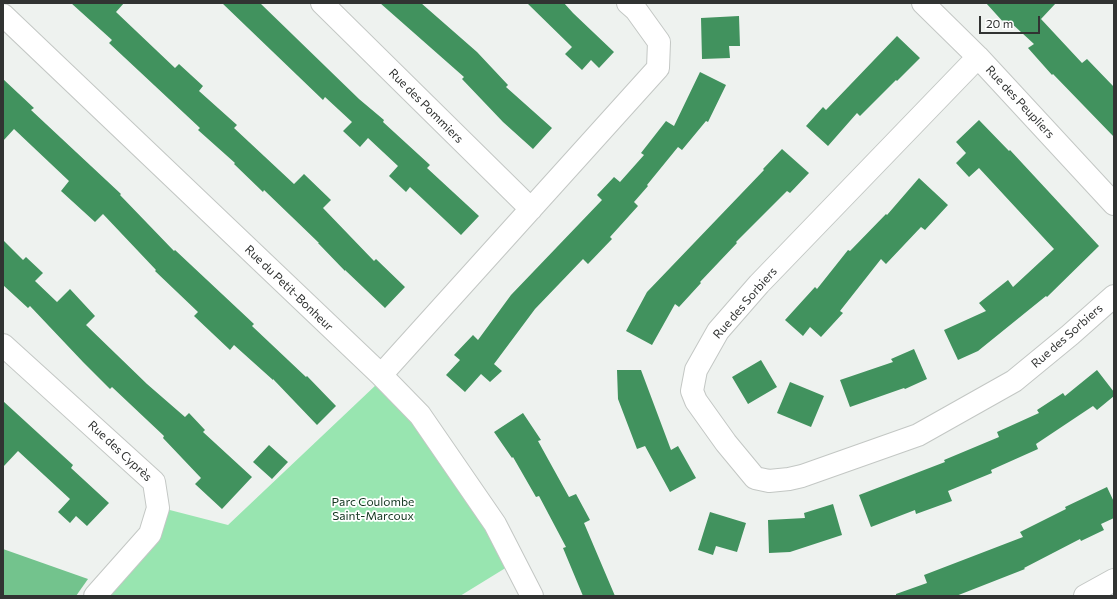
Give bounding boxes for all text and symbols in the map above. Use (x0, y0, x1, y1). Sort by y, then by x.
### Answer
scale bar (981, 8, 1042, 34)
text: 20 m (986, 16, 1013, 30)
street label: Rue des Peupliers (983, 63, 1057, 141)
street label: Rue des Pommiers (386, 66, 466, 146)
street label: Rue du Petit-Bonheur (242, 242, 336, 334)
street label: Rue des Sorbiers (710, 264, 780, 342)
street label: Rue des Sorbiers (1028, 301, 1106, 371)
street label: Rue des Cyprès (85, 418, 155, 484)
park label: Parc Coulombe Saint-Marcoux (332, 495, 414, 523)

